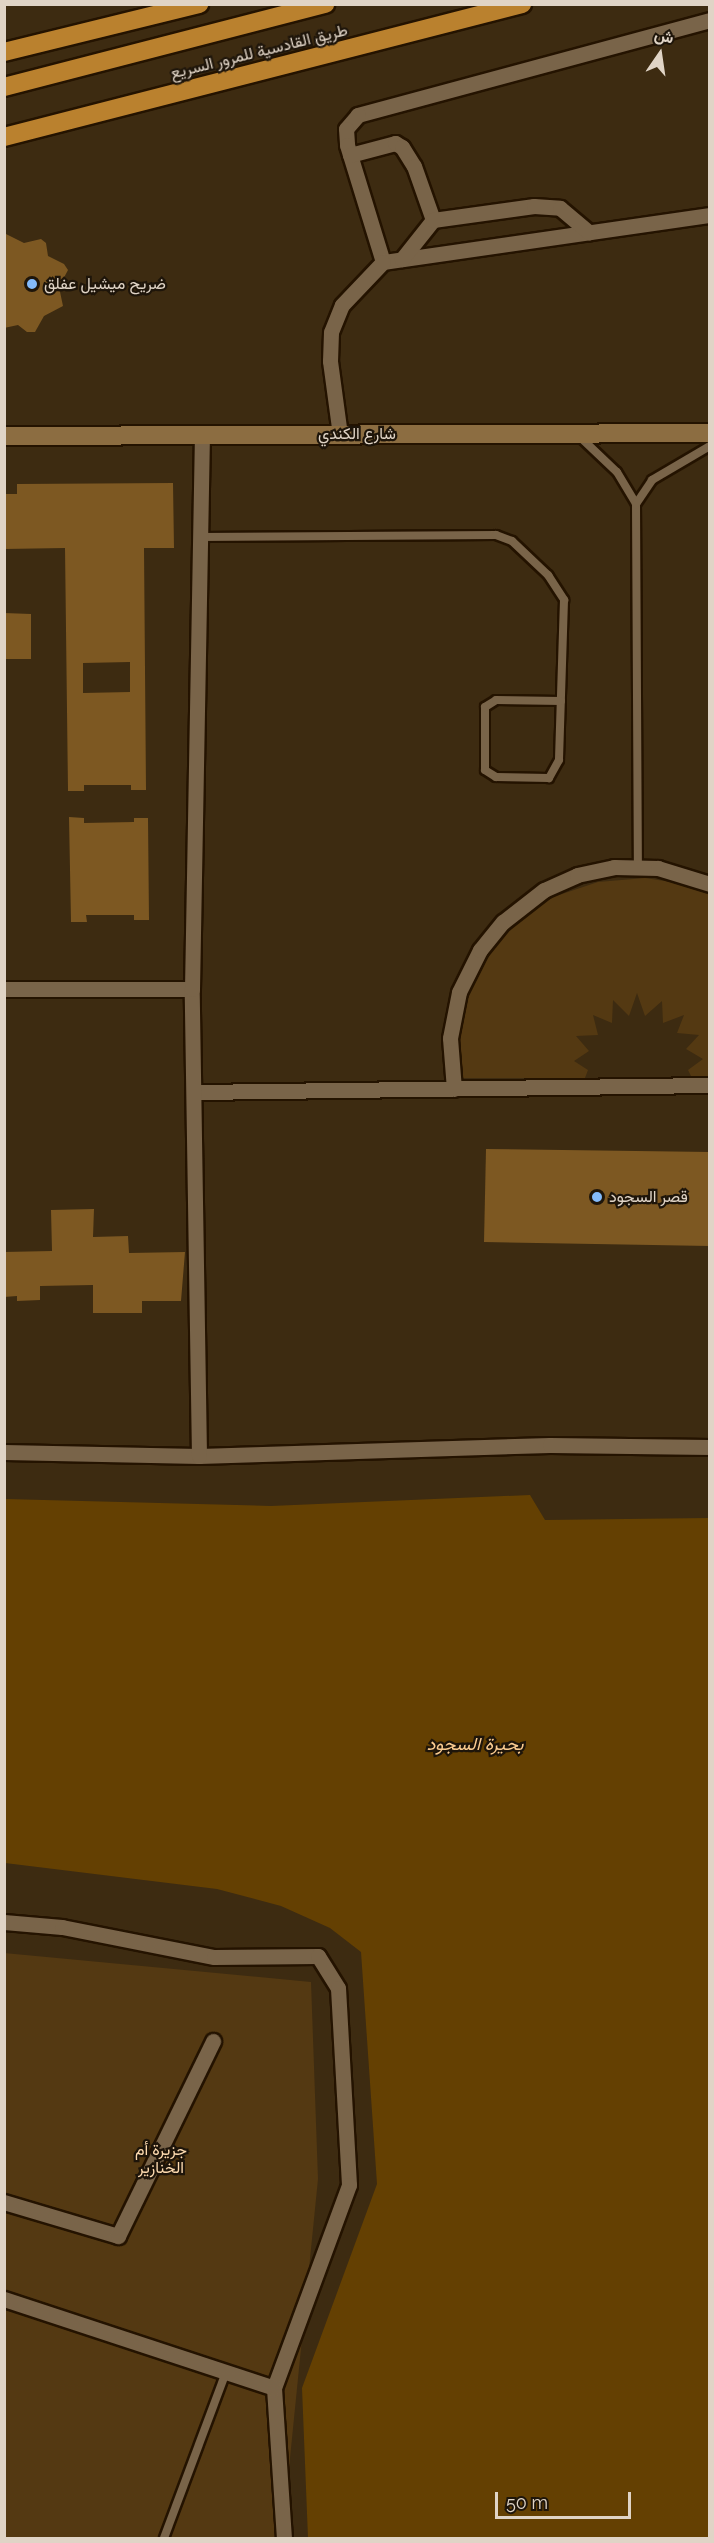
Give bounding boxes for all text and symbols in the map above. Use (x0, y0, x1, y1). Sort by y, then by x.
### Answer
street label: طريق القادسية للمرور السريع (168, 21, 350, 83)
north arrow (630, 24, 690, 84)
text: ش (653, 25, 676, 47)
place label: ضريح ميشيل عفلق (44, 274, 166, 294)
marker: ضريح ميشيل عفلق (25, 277, 39, 291)
street label: شارع الكندي (318, 424, 396, 444)
place label: قصر السجود (609, 1187, 688, 1207)
marker: قصر السجود (590, 1190, 604, 1204)
water label: بحيرة السجود (427, 1733, 523, 1755)
park label: جزيرة أم الخنازير (135, 2140, 187, 2178)
scale bar (498, 2480, 634, 2518)
text: 50 m (506, 2492, 548, 2513)

